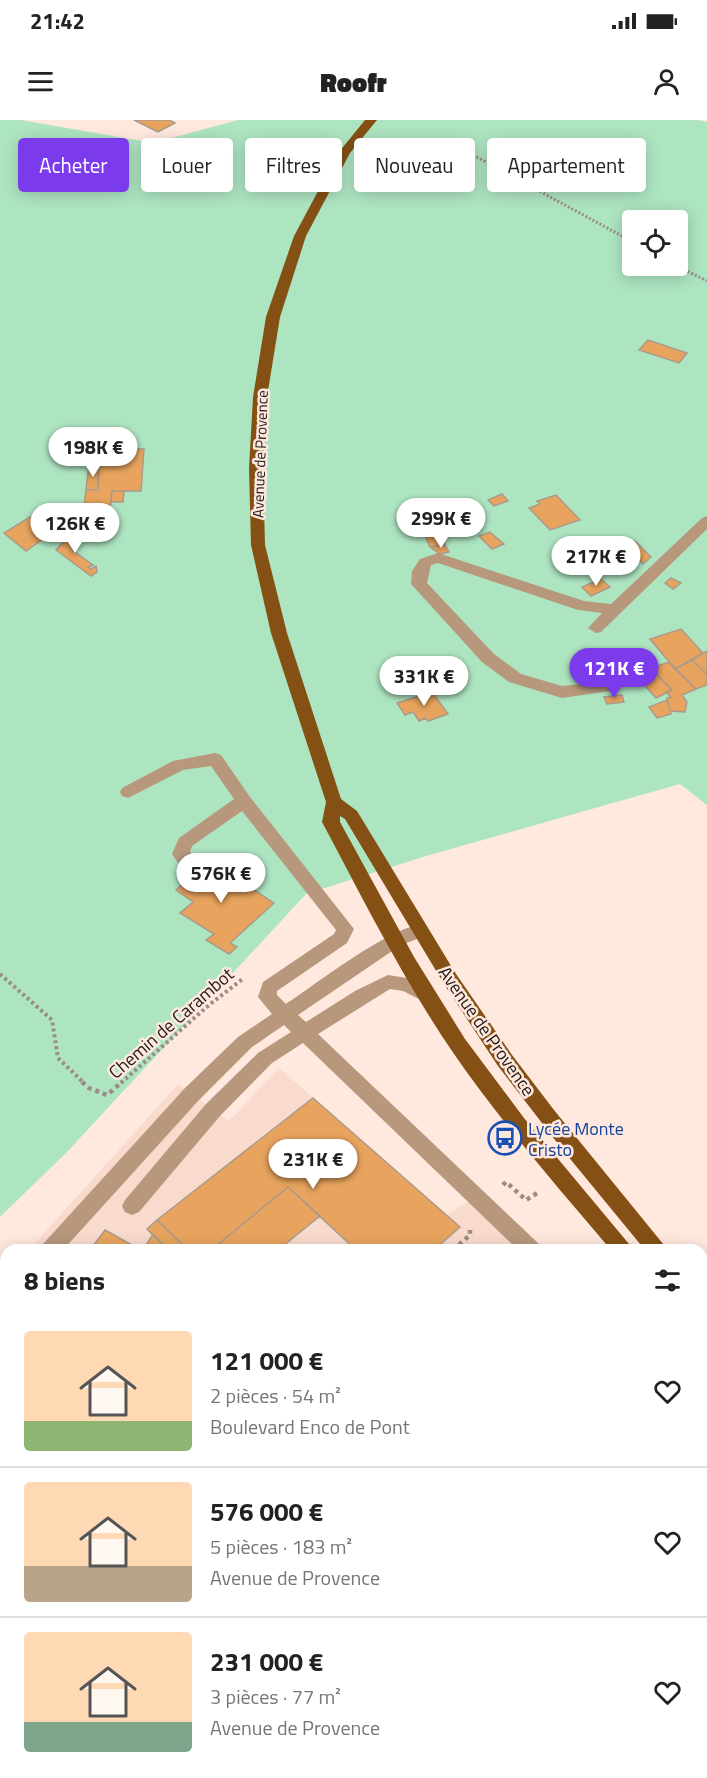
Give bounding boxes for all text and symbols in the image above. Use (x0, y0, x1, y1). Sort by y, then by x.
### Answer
text: 21:42 (30, 4, 85, 38)
text: Roofr (320, 61, 387, 102)
icon: menu (24, 65, 57, 98)
icon: person (650, 65, 683, 98)
chip: Acheter (18, 138, 129, 192)
chip: Louer (141, 138, 233, 192)
chip: Filtres (245, 138, 342, 192)
chip: Nouveau (354, 138, 475, 192)
chip: Appartement (487, 138, 646, 192)
map controls (622, 210, 688, 276)
button: locate (622, 210, 688, 276)
street label: Avenue de Provence (246, 390, 274, 518)
pin: 198K € (44, 427, 142, 478)
text: 198K € (62, 431, 124, 462)
pin: 299K € (392, 498, 490, 549)
text: 299K € (410, 502, 472, 533)
pin: 126K € (26, 503, 124, 554)
text: 126K € (44, 507, 106, 538)
pin: 217K € (547, 536, 645, 587)
text: 217K € (565, 540, 627, 571)
pin: 121K € (565, 648, 663, 699)
text: 121K € (583, 652, 645, 683)
pin: 331K € (375, 656, 473, 707)
text: 331K € (393, 660, 455, 691)
pin: 576K € (172, 853, 270, 904)
text: 576K € (190, 857, 252, 888)
street label: Chemin de Carambot (102, 961, 240, 1085)
street label: Avenue de Provence (432, 961, 542, 1101)
place label: Lycée Monte Cristo (528, 1115, 624, 1163)
bus stop icon: Lycée Monte Cristo (487, 1120, 523, 1156)
pin: 231K € (264, 1139, 362, 1190)
text: 231K € (282, 1143, 344, 1174)
text: 8 biens (24, 1261, 105, 1300)
icon: filters (651, 1264, 684, 1297)
text: 121 000 € (210, 1341, 323, 1380)
icon: home (72, 1355, 144, 1427)
icon: heart (651, 1375, 684, 1408)
text: 2 pièces · 54 m² (210, 1380, 341, 1411)
text: Boulevard Enco de Pont (210, 1411, 410, 1442)
text: 576 000 € (210, 1492, 323, 1531)
icon: home (72, 1506, 144, 1578)
icon: heart (651, 1526, 684, 1559)
text: 5 pièces · 183 m² (210, 1531, 352, 1562)
text: Avenue de Provence (210, 1562, 380, 1593)
text: 231 000 € (210, 1642, 323, 1681)
icon: home (72, 1656, 144, 1728)
icon: heart (651, 1676, 684, 1709)
text: 3 pièces · 77 m² (210, 1681, 341, 1712)
text: Avenue de Provence (210, 1712, 380, 1743)

